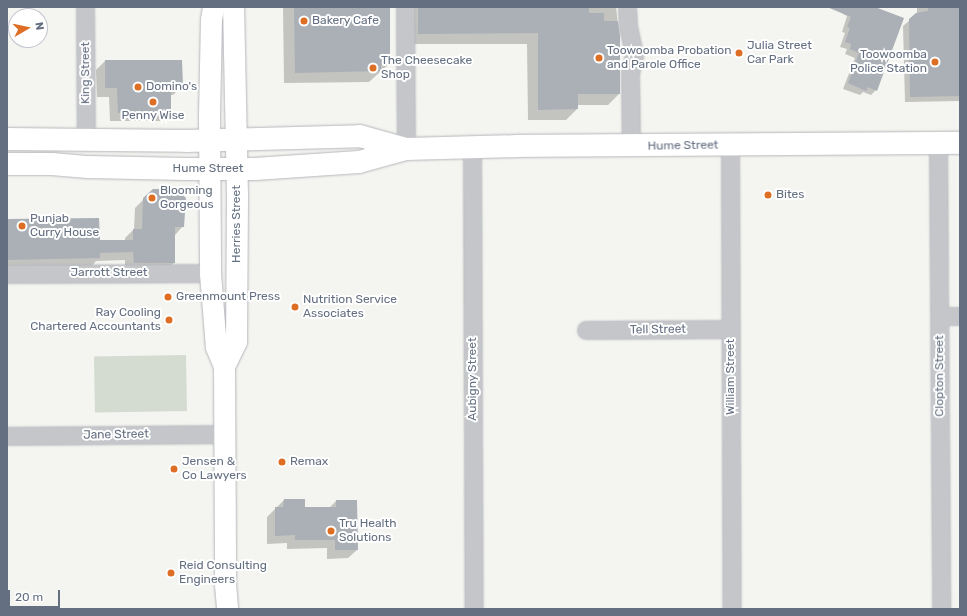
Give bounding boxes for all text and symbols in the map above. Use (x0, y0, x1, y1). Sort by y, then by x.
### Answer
north arrow (8, 8, 48, 48)
place label: Bakery Cafe (312, 14, 379, 28)
marker: Bakery Cafe (299, 16, 309, 26)
text: N (32, 21, 46, 31)
place label: Julia Street Car Park (747, 39, 812, 67)
street label: King Street (79, 42, 93, 104)
place label: Toowoomba Probation and Parole Office (607, 44, 732, 72)
marker: Julia Street Car Park (734, 48, 744, 58)
place label: Toowoomba Police Station (850, 48, 927, 76)
marker: Toowoomba Probation and Parole Office (594, 53, 604, 63)
place label: The Cheesecake Shop (381, 54, 472, 82)
marker: Toowoomba Police Station (930, 57, 940, 67)
marker: The Cheesecake Shop (368, 63, 378, 73)
place label: Domino's (146, 80, 197, 94)
marker: Domino's (133, 82, 143, 92)
marker: Penny Wise (148, 97, 158, 107)
place label: Penny Wise (121, 109, 185, 123)
street label: Hume Street (647, 138, 719, 154)
street label: Hume Street (173, 162, 243, 176)
place label: Blooming Gorgeous (160, 184, 214, 212)
street label: Herries Street (230, 185, 244, 263)
place label: Bites (776, 188, 804, 202)
marker: Bites (763, 190, 773, 200)
marker: Blooming Gorgeous (147, 193, 157, 203)
place label: Punjab Curry House (30, 212, 99, 240)
marker: Punjab Curry House (17, 221, 27, 231)
street label: Jarrott Street (70, 266, 148, 280)
place label: Greenmount Press (176, 290, 280, 304)
marker: Greenmount Press (163, 292, 173, 302)
place label: Nutrition Service Associates (303, 293, 397, 321)
marker: Nutrition Service Associates (290, 302, 300, 312)
place label: Ray Cooling Chartered Accountants (30, 306, 161, 334)
marker: Ray Cooling Chartered Accountants (164, 315, 174, 325)
street label: Tell Street (630, 322, 686, 338)
street label: Clopton Street (933, 335, 947, 417)
street label: Aubigny Street (466, 337, 480, 421)
street label: William Street (724, 339, 738, 415)
street label: Jane Street (83, 427, 149, 443)
place label: Jensen & Co Lawyers (182, 455, 247, 483)
place label: Remax (290, 455, 328, 469)
marker: Remax (277, 457, 287, 467)
marker: Jensen & Co Lawyers (169, 464, 179, 474)
place label: Tru Health Solutions (339, 517, 397, 545)
marker: Tru Health Solutions (326, 526, 336, 536)
place label: Reid Consulting Engineers (179, 559, 267, 587)
marker: Reid Consulting Engineers (166, 568, 176, 578)
scale bar (10, 582, 62, 608)
text: 20 m (15, 590, 43, 604)

